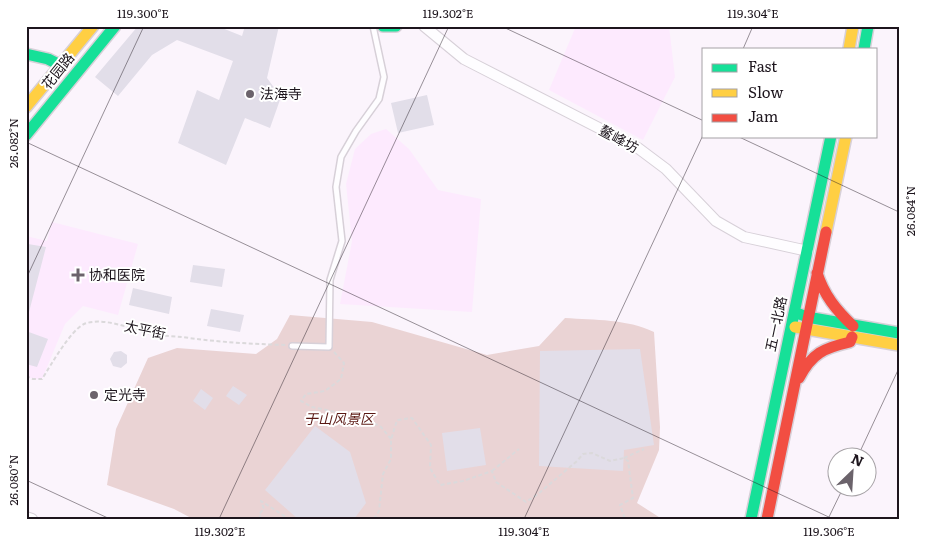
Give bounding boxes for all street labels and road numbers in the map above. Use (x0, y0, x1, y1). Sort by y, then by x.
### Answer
street label: 花园路 (36, 48, 78, 93)
street label: 鳌峰坊 (596, 119, 643, 157)
street label: 五一北路 (759, 294, 791, 353)
street label: 太平街 (123, 315, 168, 343)

